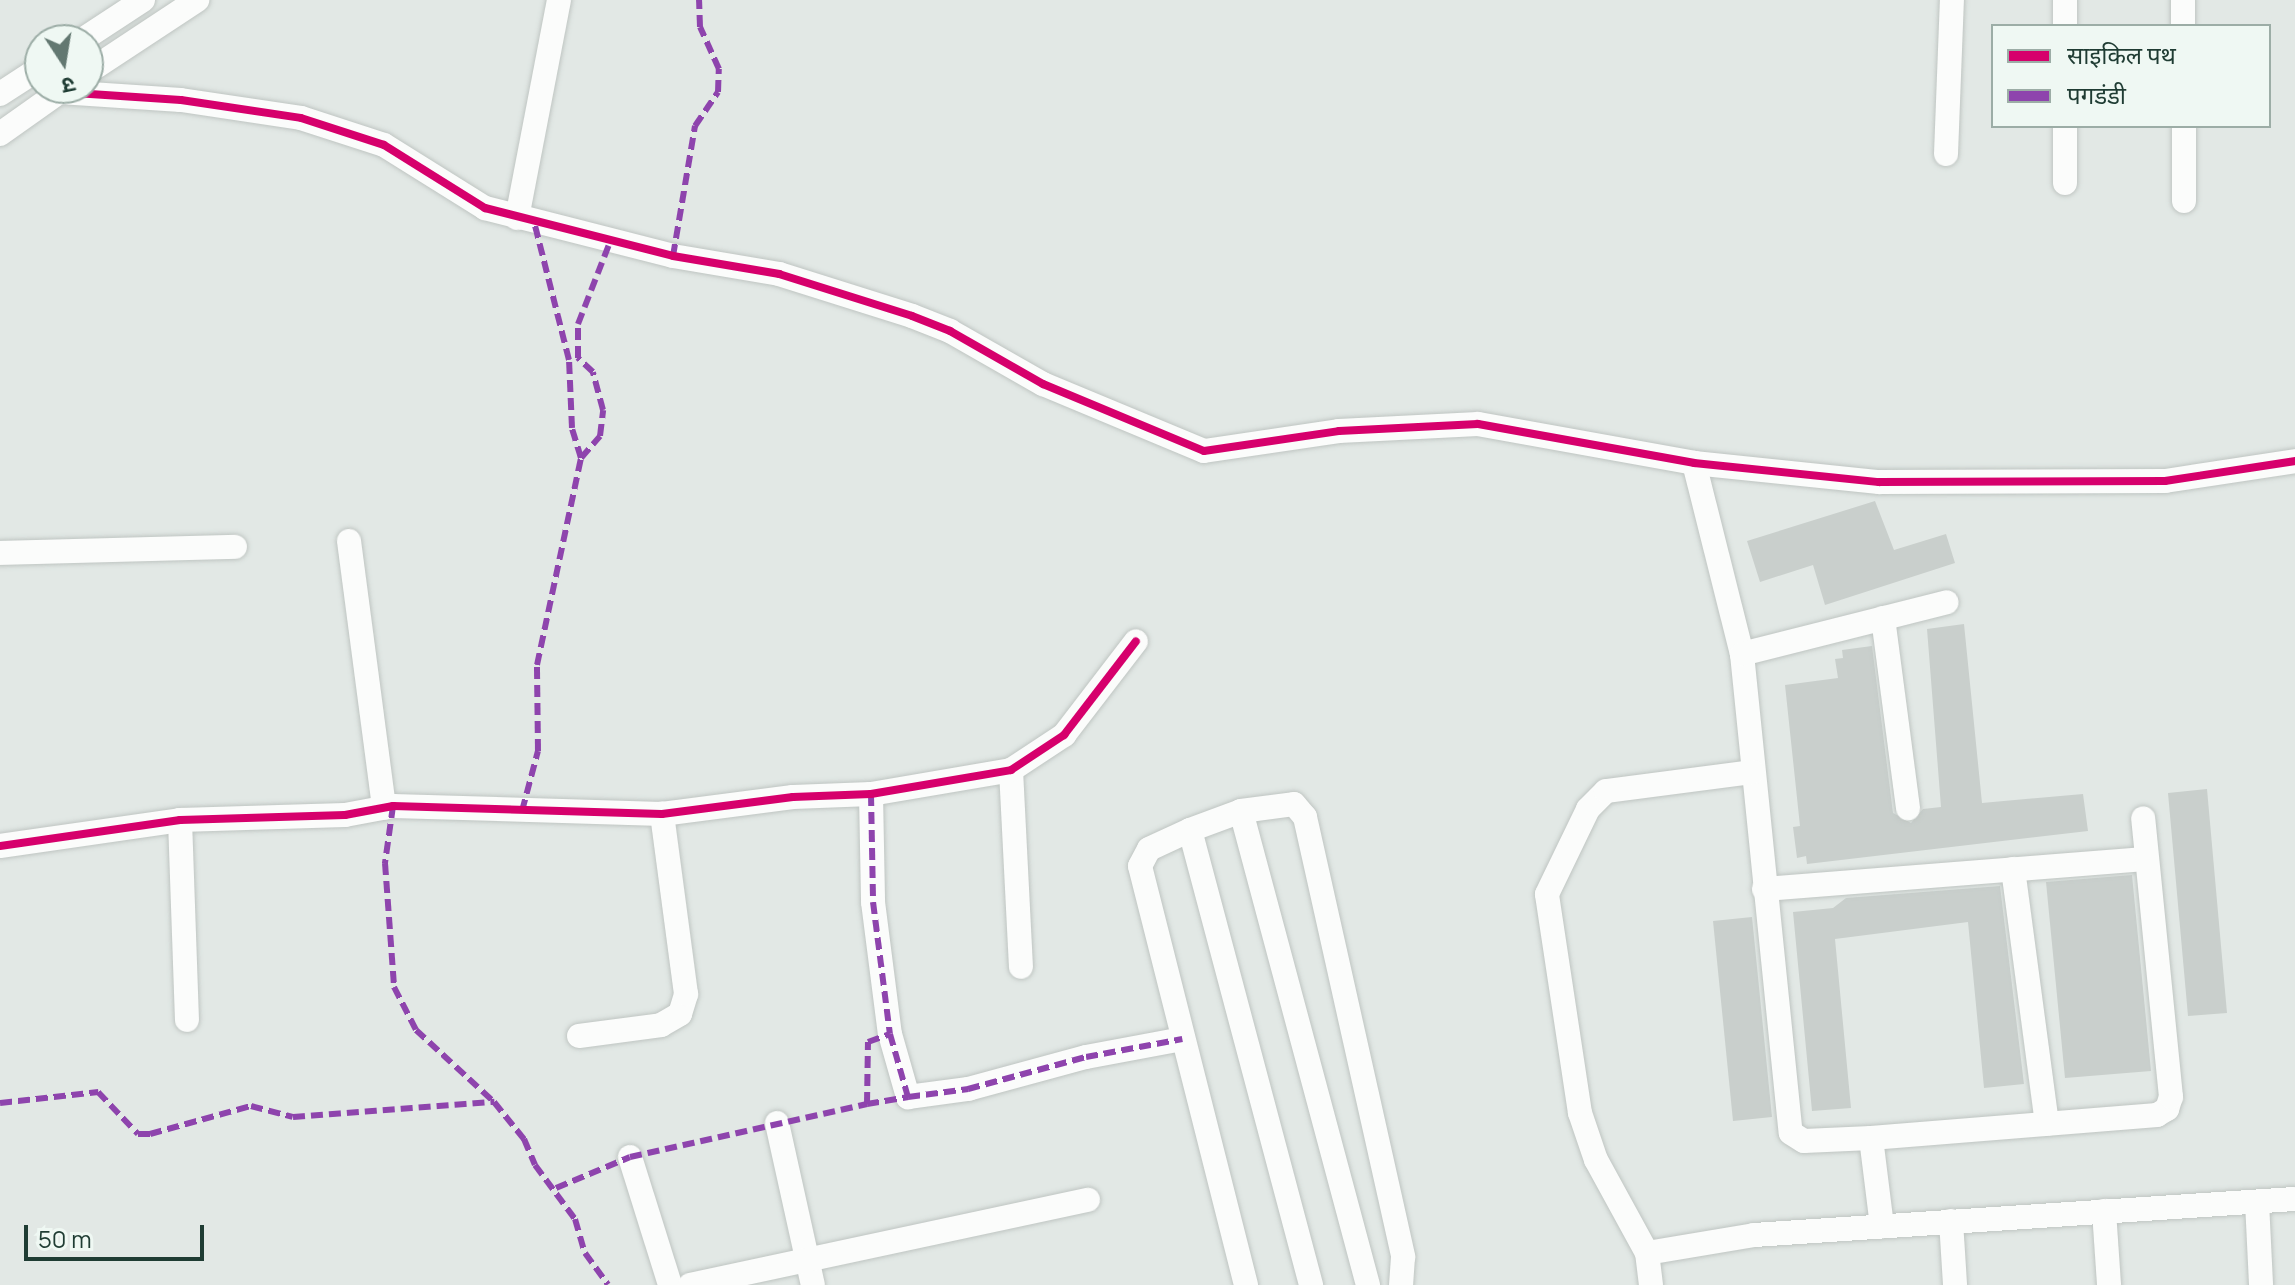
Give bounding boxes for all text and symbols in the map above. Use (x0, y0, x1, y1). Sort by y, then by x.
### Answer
north arrow (24, 24, 104, 104)
legend (1991, 24, 2271, 128)
text: साइकिल पथ (2067, 38, 2176, 71)
text: उ (59, 70, 78, 102)
text: पगडंडी (2067, 78, 2126, 111)
scale bar (28, 1209, 208, 1259)
text: 50 m (38, 1222, 92, 1255)

